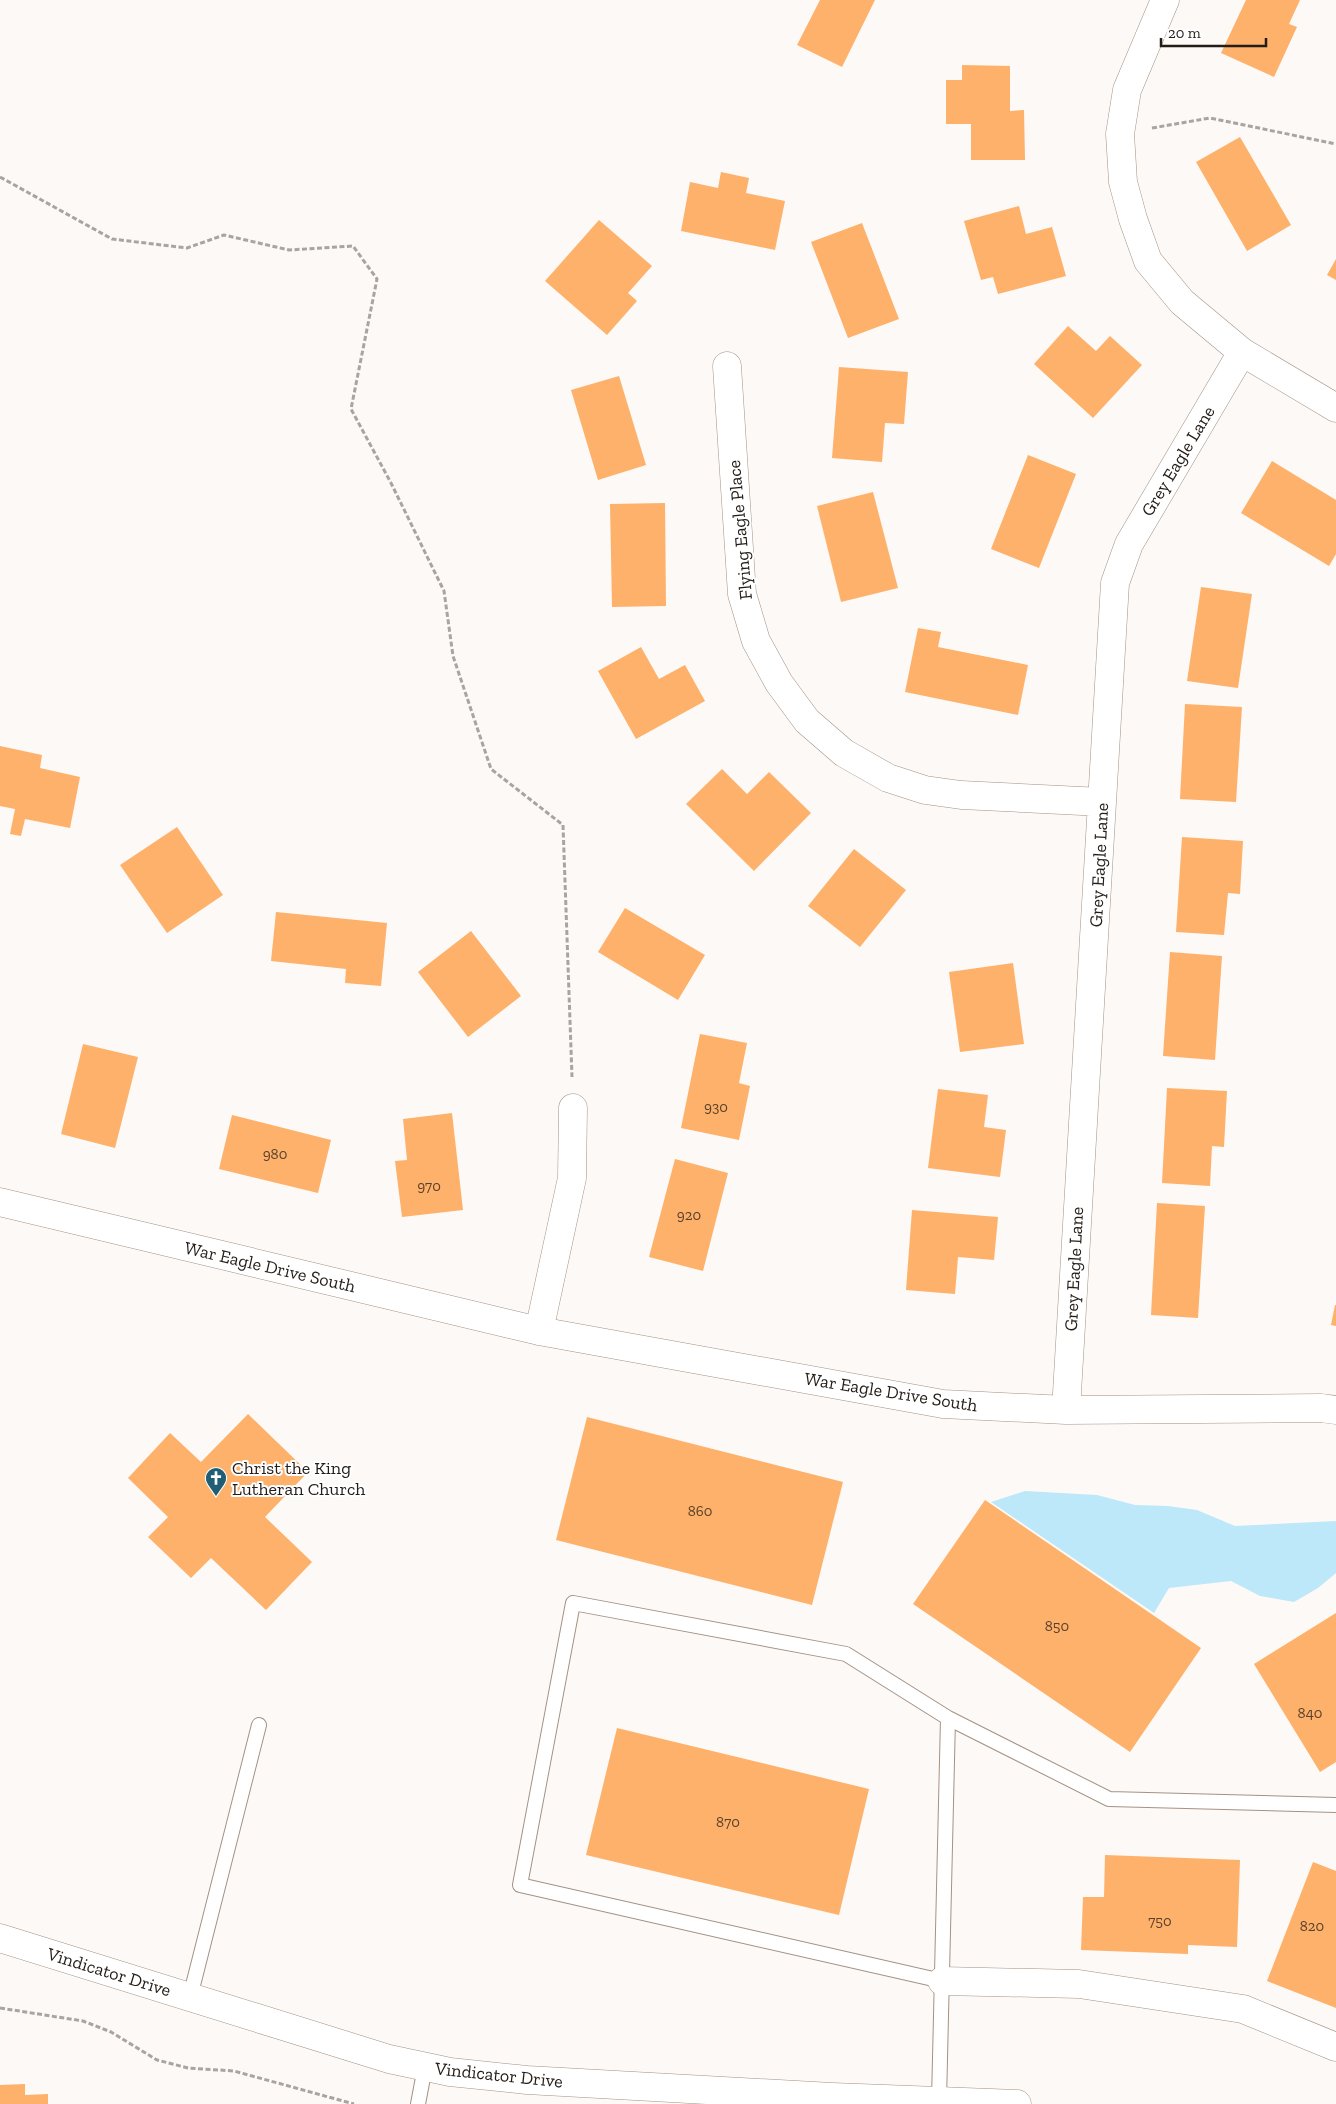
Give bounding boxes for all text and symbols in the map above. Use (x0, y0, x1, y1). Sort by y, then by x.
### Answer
scale bar (1161, 15, 1266, 47)
text: 20 m (1168, 24, 1201, 42)
street label: Grey Eagle Lane (1136, 402, 1220, 520)
street label: Flying Eagle Place (723, 459, 757, 601)
street label: Grey Eagle Lane (1085, 802, 1113, 928)
house number: 930 (704, 1098, 728, 1116)
house number: 980 (263, 1145, 287, 1163)
house number: 970 (417, 1177, 441, 1195)
house number: 920 (677, 1206, 701, 1224)
street label: Grey Eagle Lane (1060, 1206, 1088, 1332)
street label: War Eagle Drive South (182, 1237, 358, 1297)
street label: War Eagle Drive South (803, 1367, 979, 1417)
place label: Christ the King Lutheran Church (232, 1457, 365, 1500)
church icon: Christ the King Lutheran Church (204, 1466, 228, 1497)
house number: 860 (688, 1502, 712, 1520)
house number: 850 (1045, 1617, 1069, 1635)
house number: 840 (1298, 1704, 1322, 1722)
house number: 870 (716, 1813, 740, 1831)
house number: 750 (1148, 1912, 1172, 1930)
house number: 820 (1300, 1917, 1324, 1935)
street label: Vindicator Drive (44, 1942, 174, 2001)
street label: Vindicator Drive (433, 2057, 564, 2093)

